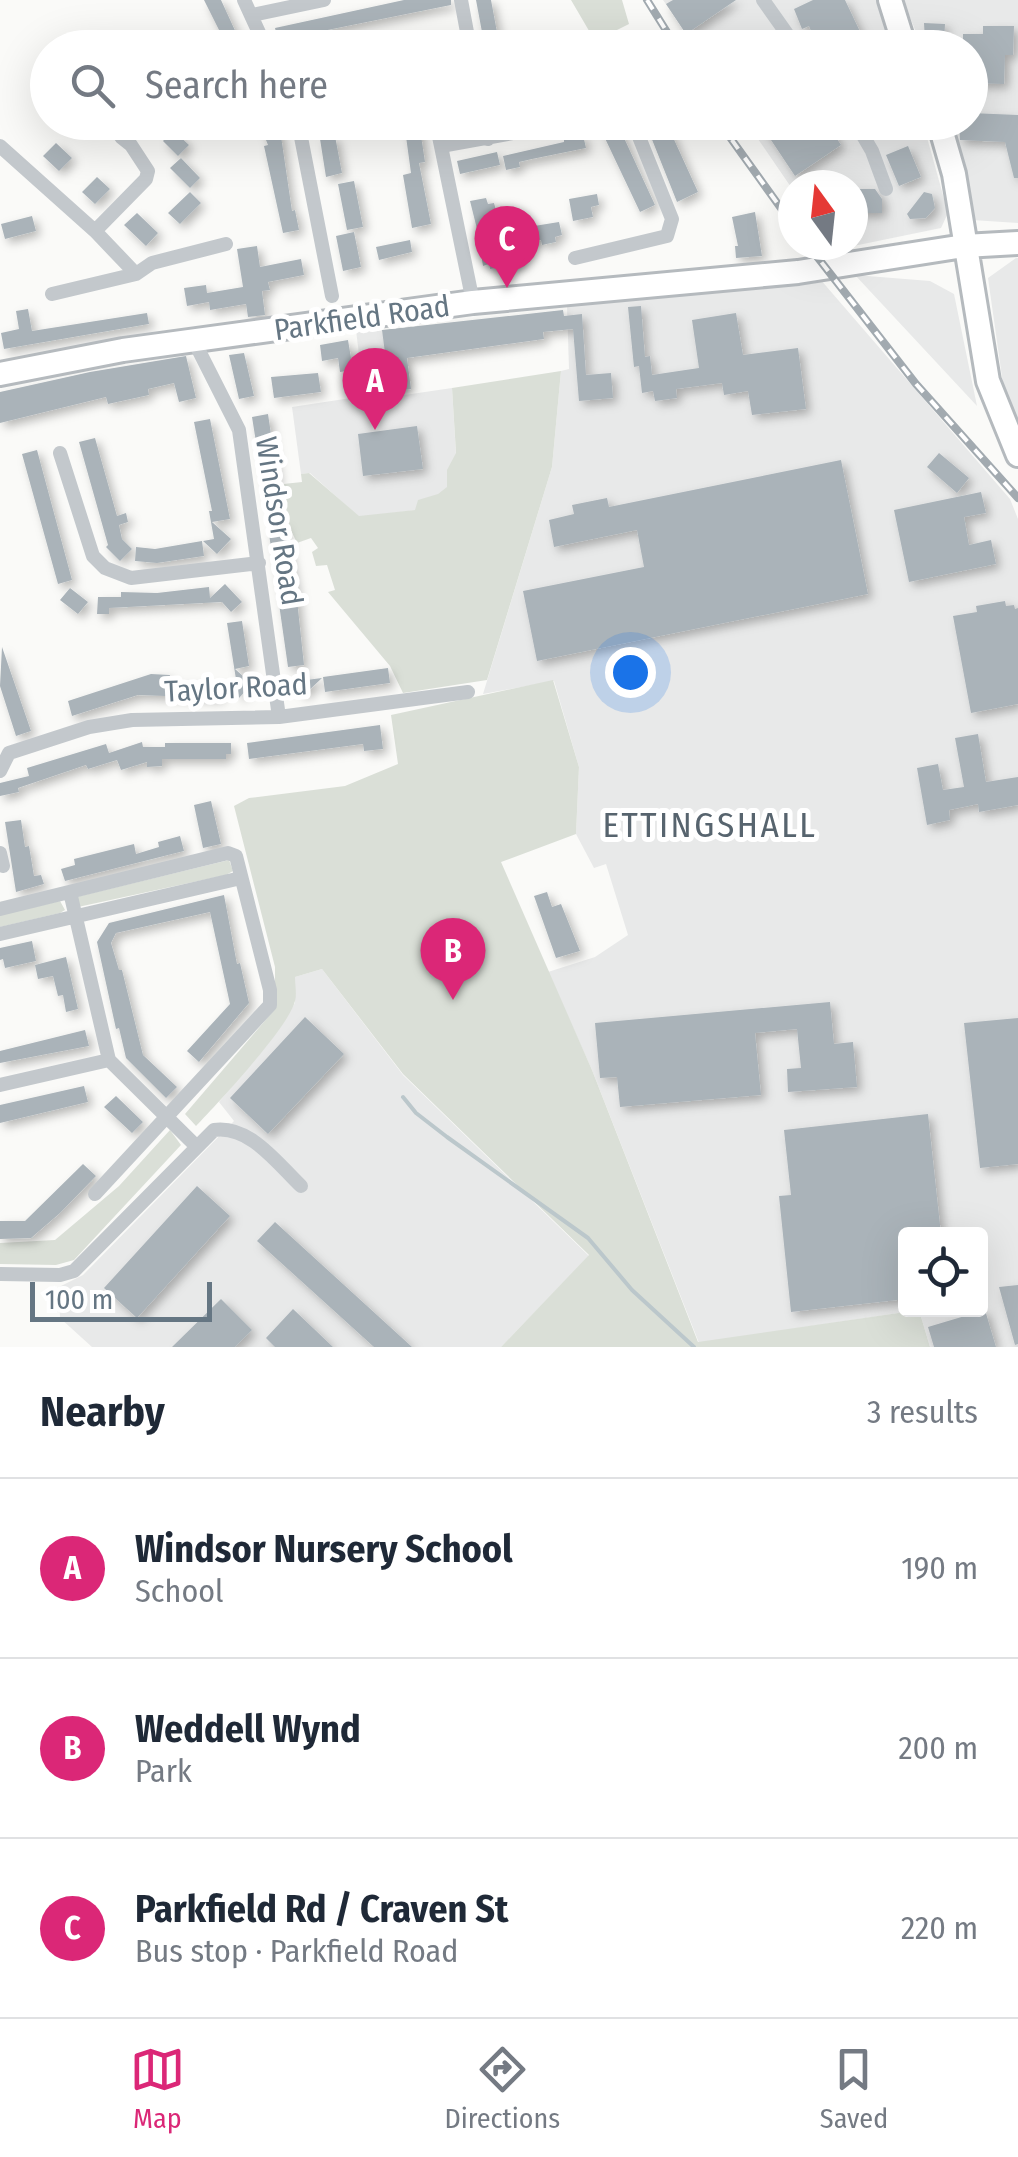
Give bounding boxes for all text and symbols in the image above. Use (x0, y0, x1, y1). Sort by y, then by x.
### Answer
search box (30, 30, 988, 140)
icon: search (65, 58, 120, 113)
text: Search here (145, 62, 328, 108)
north arrow (778, 170, 868, 260)
pin: C (474, 206, 540, 288)
street label: Parkfield Road (272, 288, 452, 348)
pin: A (342, 348, 408, 430)
street label: Windsor Road (248, 434, 310, 608)
your location (605, 647, 656, 698)
street label: Taylor Road (164, 666, 308, 710)
district label: ETTINGSHALL (603, 804, 817, 846)
pin: B (420, 918, 486, 1000)
map controls (898, 1227, 988, 1317)
button: locate (898, 1227, 988, 1317)
scale bar (30, 1277, 212, 1322)
text: 100 m (45, 1283, 113, 1316)
text: Nearby (40, 1387, 165, 1437)
text: 3 results (867, 1393, 978, 1431)
text: Windsor Nursery School (135, 1526, 513, 1572)
text: A (64, 1549, 81, 1587)
text: 190 m (901, 1549, 978, 1587)
text: School (135, 1572, 224, 1610)
text: Weddell Wynd (135, 1706, 361, 1752)
text: B (64, 1729, 81, 1767)
text: 200 m (898, 1729, 978, 1767)
text: Park (135, 1752, 192, 1790)
text: Parkfield Rd / Craven St (135, 1886, 508, 1932)
text: C (64, 1909, 81, 1947)
text: 220 m (901, 1909, 978, 1947)
text: Bus stop · Parkfield Road (135, 1932, 458, 1970)
tab: Map (130, 2042, 185, 2135)
tab: Directions (444, 2042, 560, 2135)
tab: Saved (820, 2042, 888, 2135)

